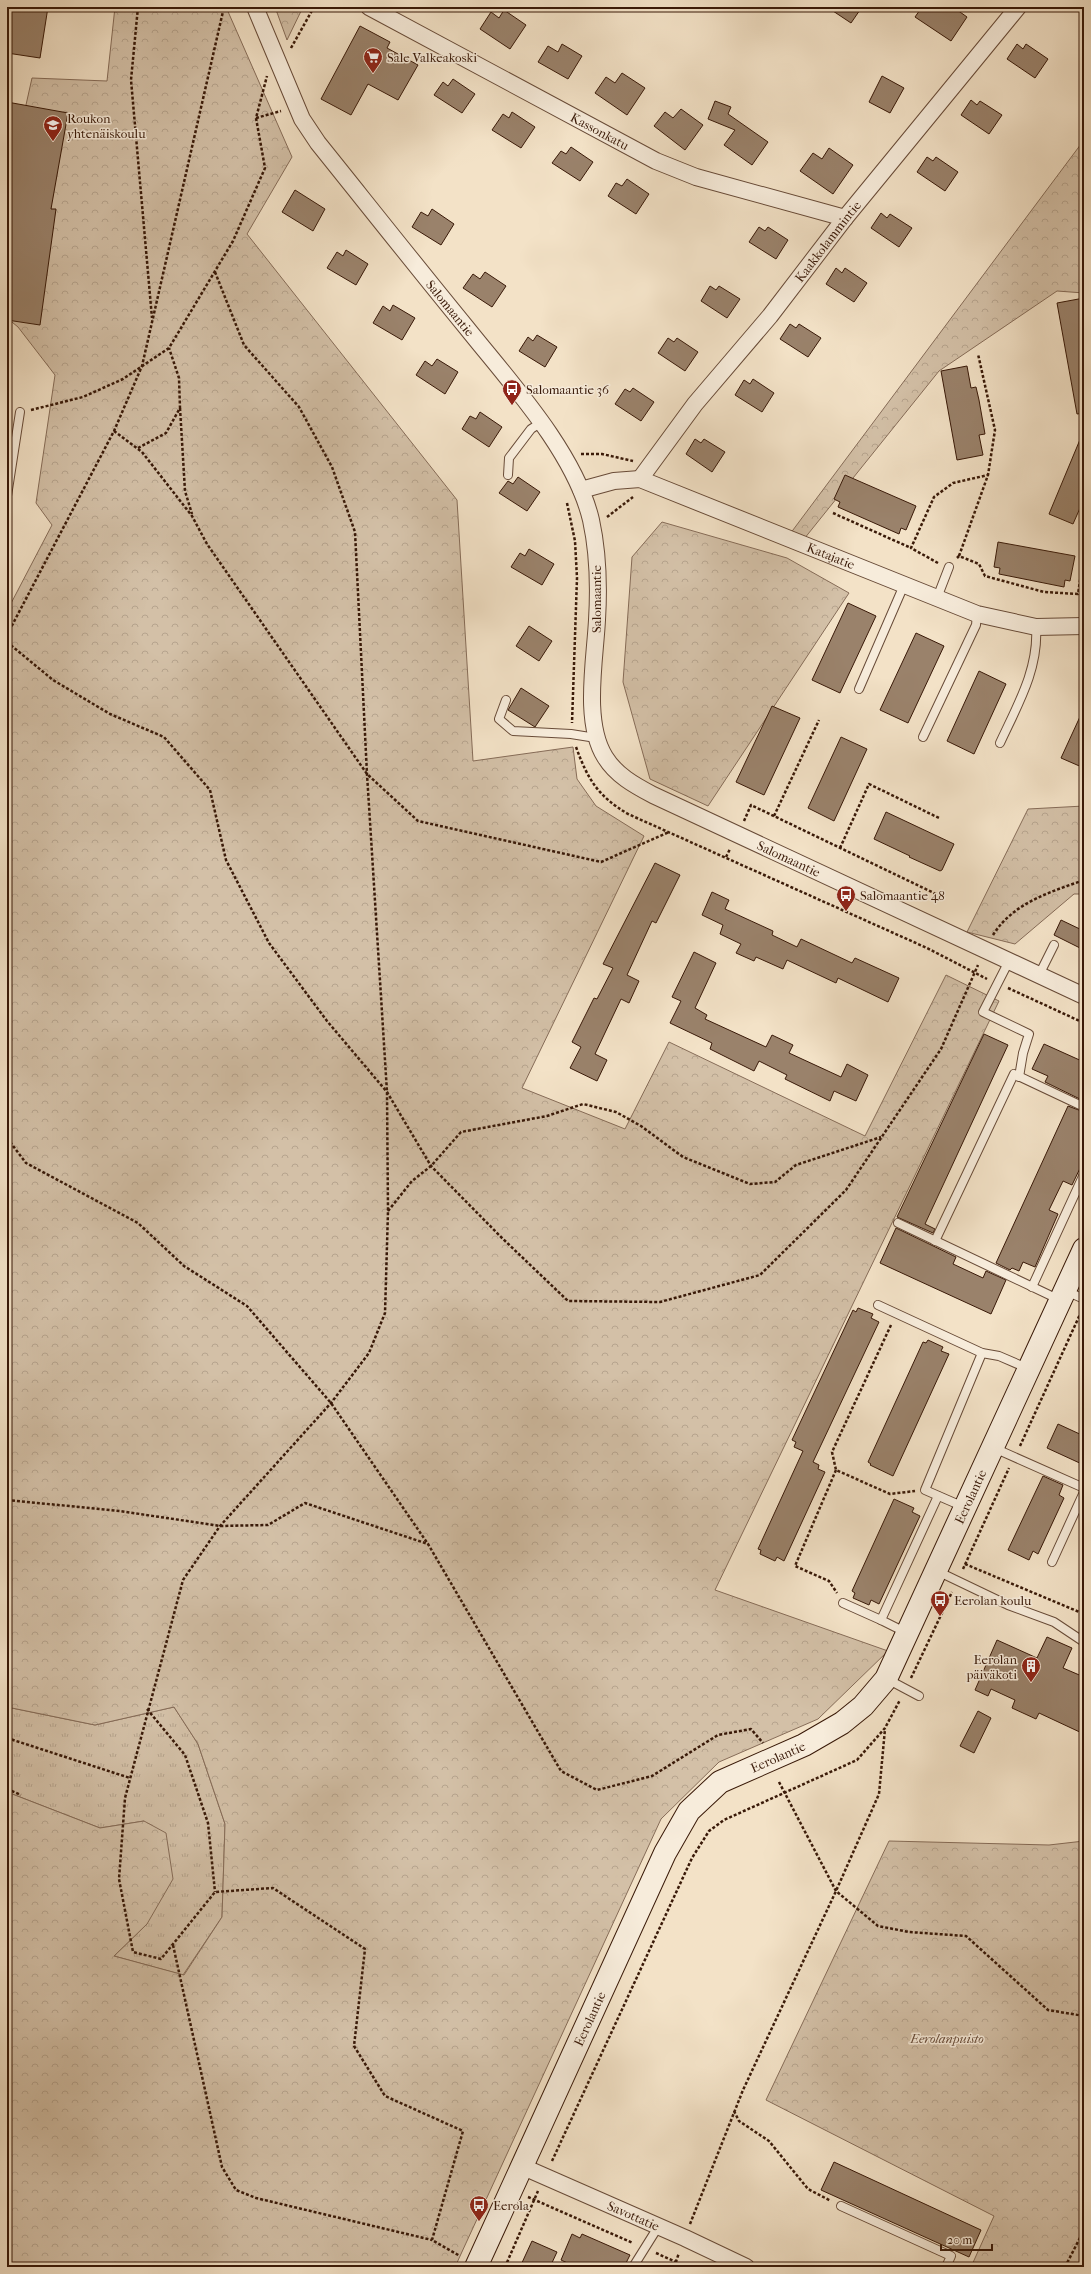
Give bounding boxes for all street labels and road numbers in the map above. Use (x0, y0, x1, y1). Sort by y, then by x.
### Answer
street label: Kassonkatu (568, 109, 632, 153)
street label: Kaakkolammintie (791, 197, 864, 285)
street label: Salomaantie (423, 277, 478, 339)
street label: Katajatie (805, 539, 858, 572)
street label: Salomaantie (589, 565, 604, 633)
street label: Salomaantie (755, 837, 823, 880)
street label: Eerolantie (951, 1466, 989, 1526)
street label: Eerolantie (748, 1738, 808, 1775)
street label: Eerolantie (570, 1989, 609, 2048)
street label: Savottatie (605, 2197, 663, 2234)

